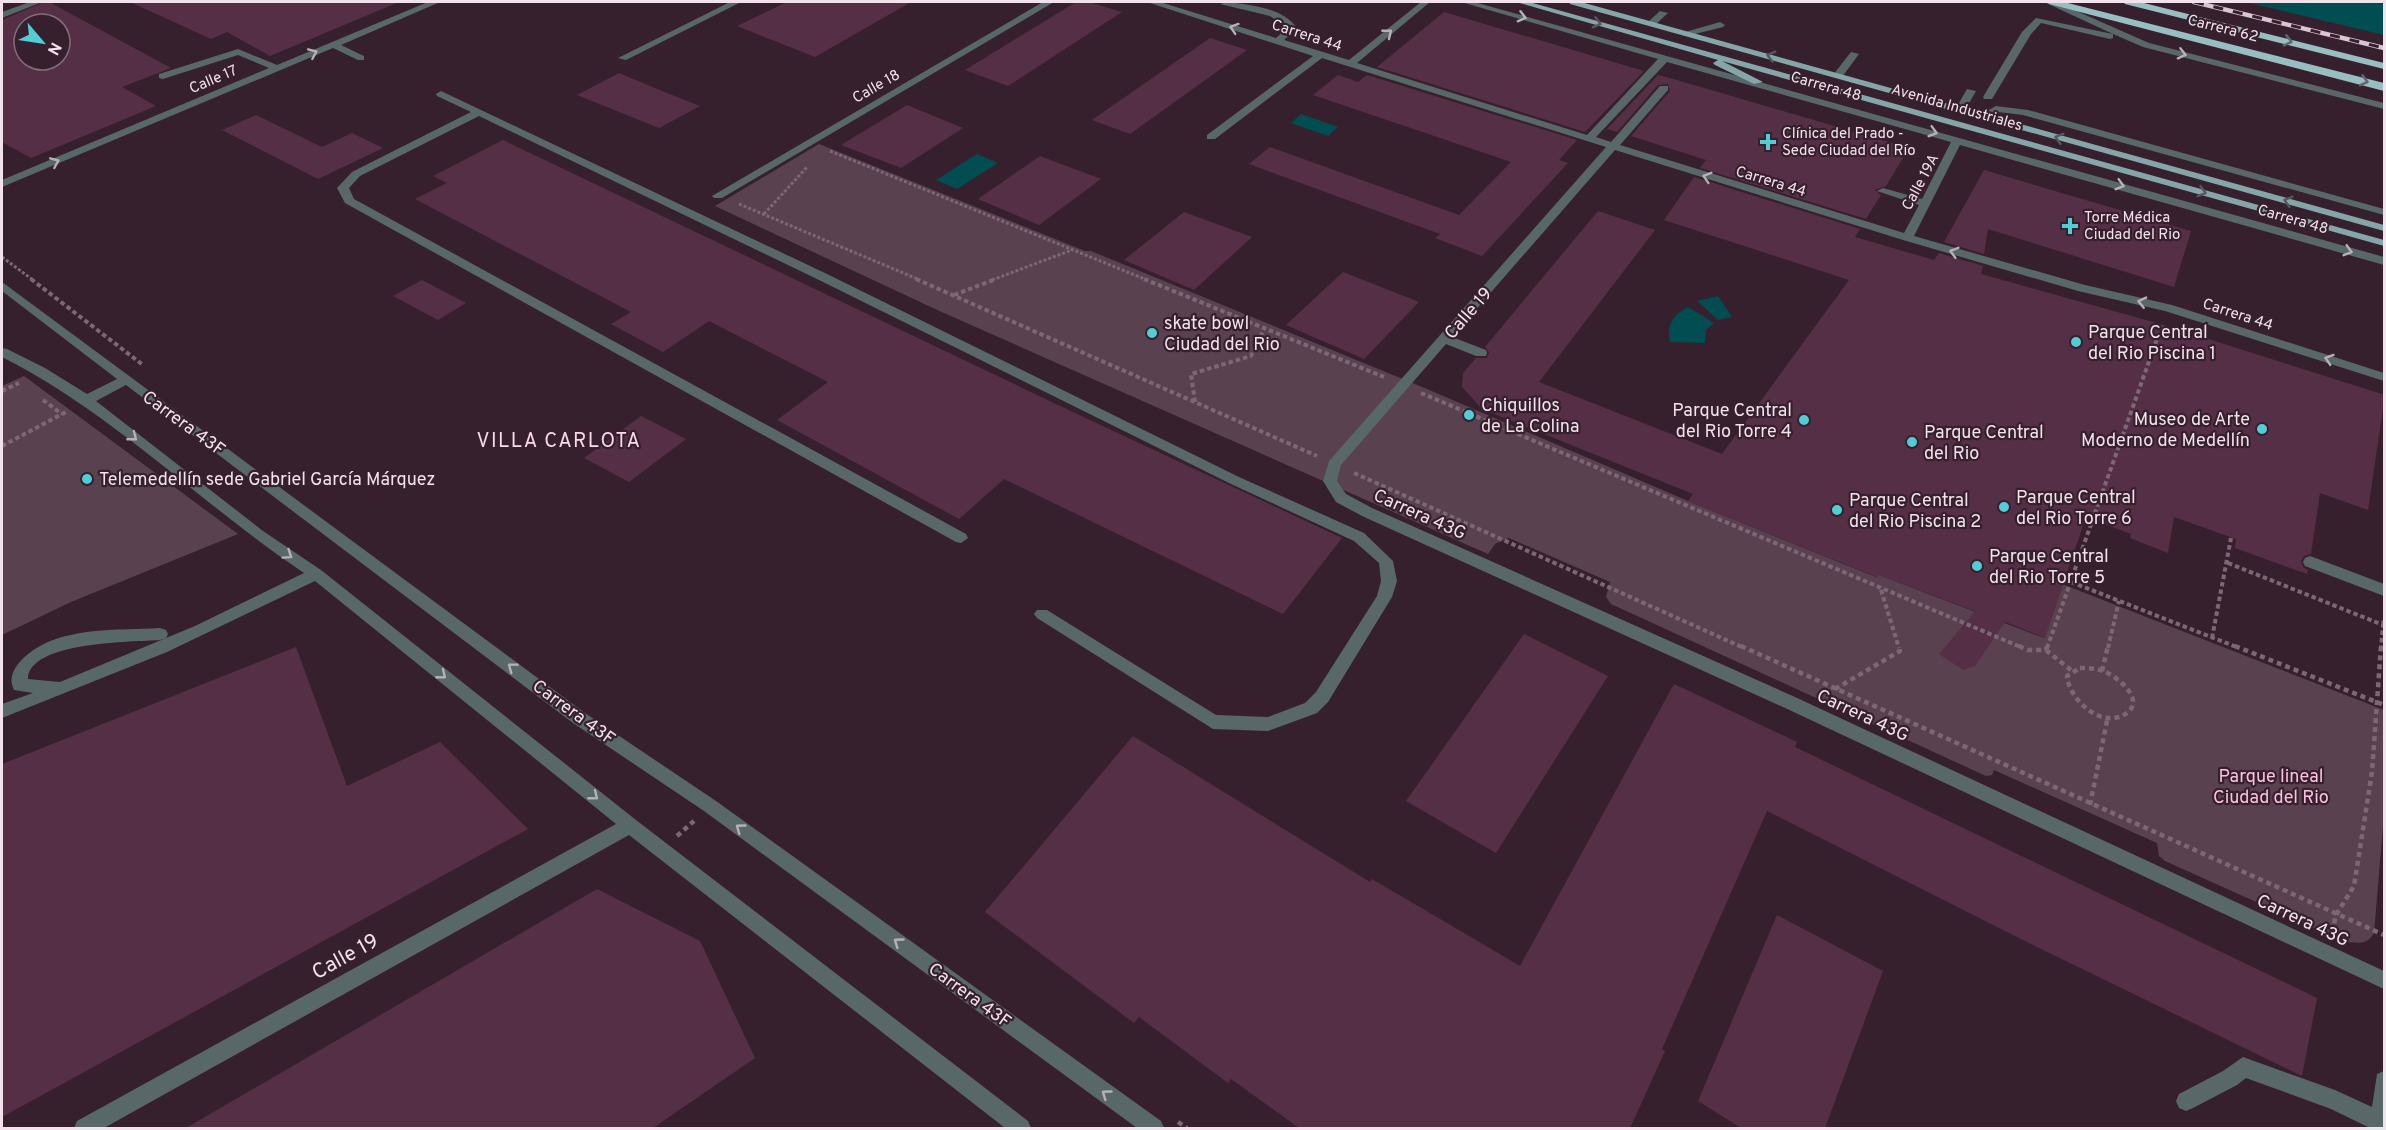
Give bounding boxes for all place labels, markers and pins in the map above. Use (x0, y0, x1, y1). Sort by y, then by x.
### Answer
place label: Clínica del Prado - Sede Ciudad del Río (1782, 125, 1916, 161)
marker: Clínica del Prado - Sede Ciudad del Río (1759, 133, 1777, 151)
place label: Torre Médica Ciudad del Rio (2084, 209, 2181, 245)
marker: Torre Médica Ciudad del Rio (2061, 217, 2079, 235)
place label: skate bowl Ciudad del Rio (1164, 313, 1280, 357)
place label: Parque Central del Rio Piscina 1 (2088, 322, 2216, 366)
marker: skate bowl Ciudad del Rio (1145, 326, 1159, 340)
marker: Parque Central del Rio Piscina 1 (2069, 335, 2083, 349)
place label: Chiquillos de La Colina (1481, 395, 1580, 439)
place label: Parque Central del Rio Torre 4 (1672, 400, 1792, 444)
marker: Chiquillos de La Colina (1462, 408, 1476, 422)
place label: Museo de Arte Moderno de Medellín (2081, 409, 2250, 453)
marker: Parque Central del Rio Torre 4 (1797, 413, 1811, 427)
place label: Parque Central del Rio (1924, 422, 2044, 466)
marker: Museo de Arte Moderno de Medellín (2255, 422, 2269, 436)
marker: Parque Central del Rio (1905, 435, 1919, 449)
place label: Telemedellín sede Gabriel García Márquez (99, 469, 435, 492)
marker: Telemedellín sede Gabriel García Márquez (80, 472, 94, 486)
place label: Parque Central del Rio Torre 6 (2016, 487, 2136, 531)
place label: Parque Central del Rio Piscina 2 (1849, 490, 1981, 534)
marker: Parque Central del Rio Torre 6 (1997, 500, 2011, 514)
marker: Parque Central del Rio Piscina 2 (1830, 503, 1844, 517)
place label: Parque Central del Rio Torre 5 (1989, 546, 2109, 590)
marker: Parque Central del Rio Torre 5 (1970, 559, 1984, 573)

